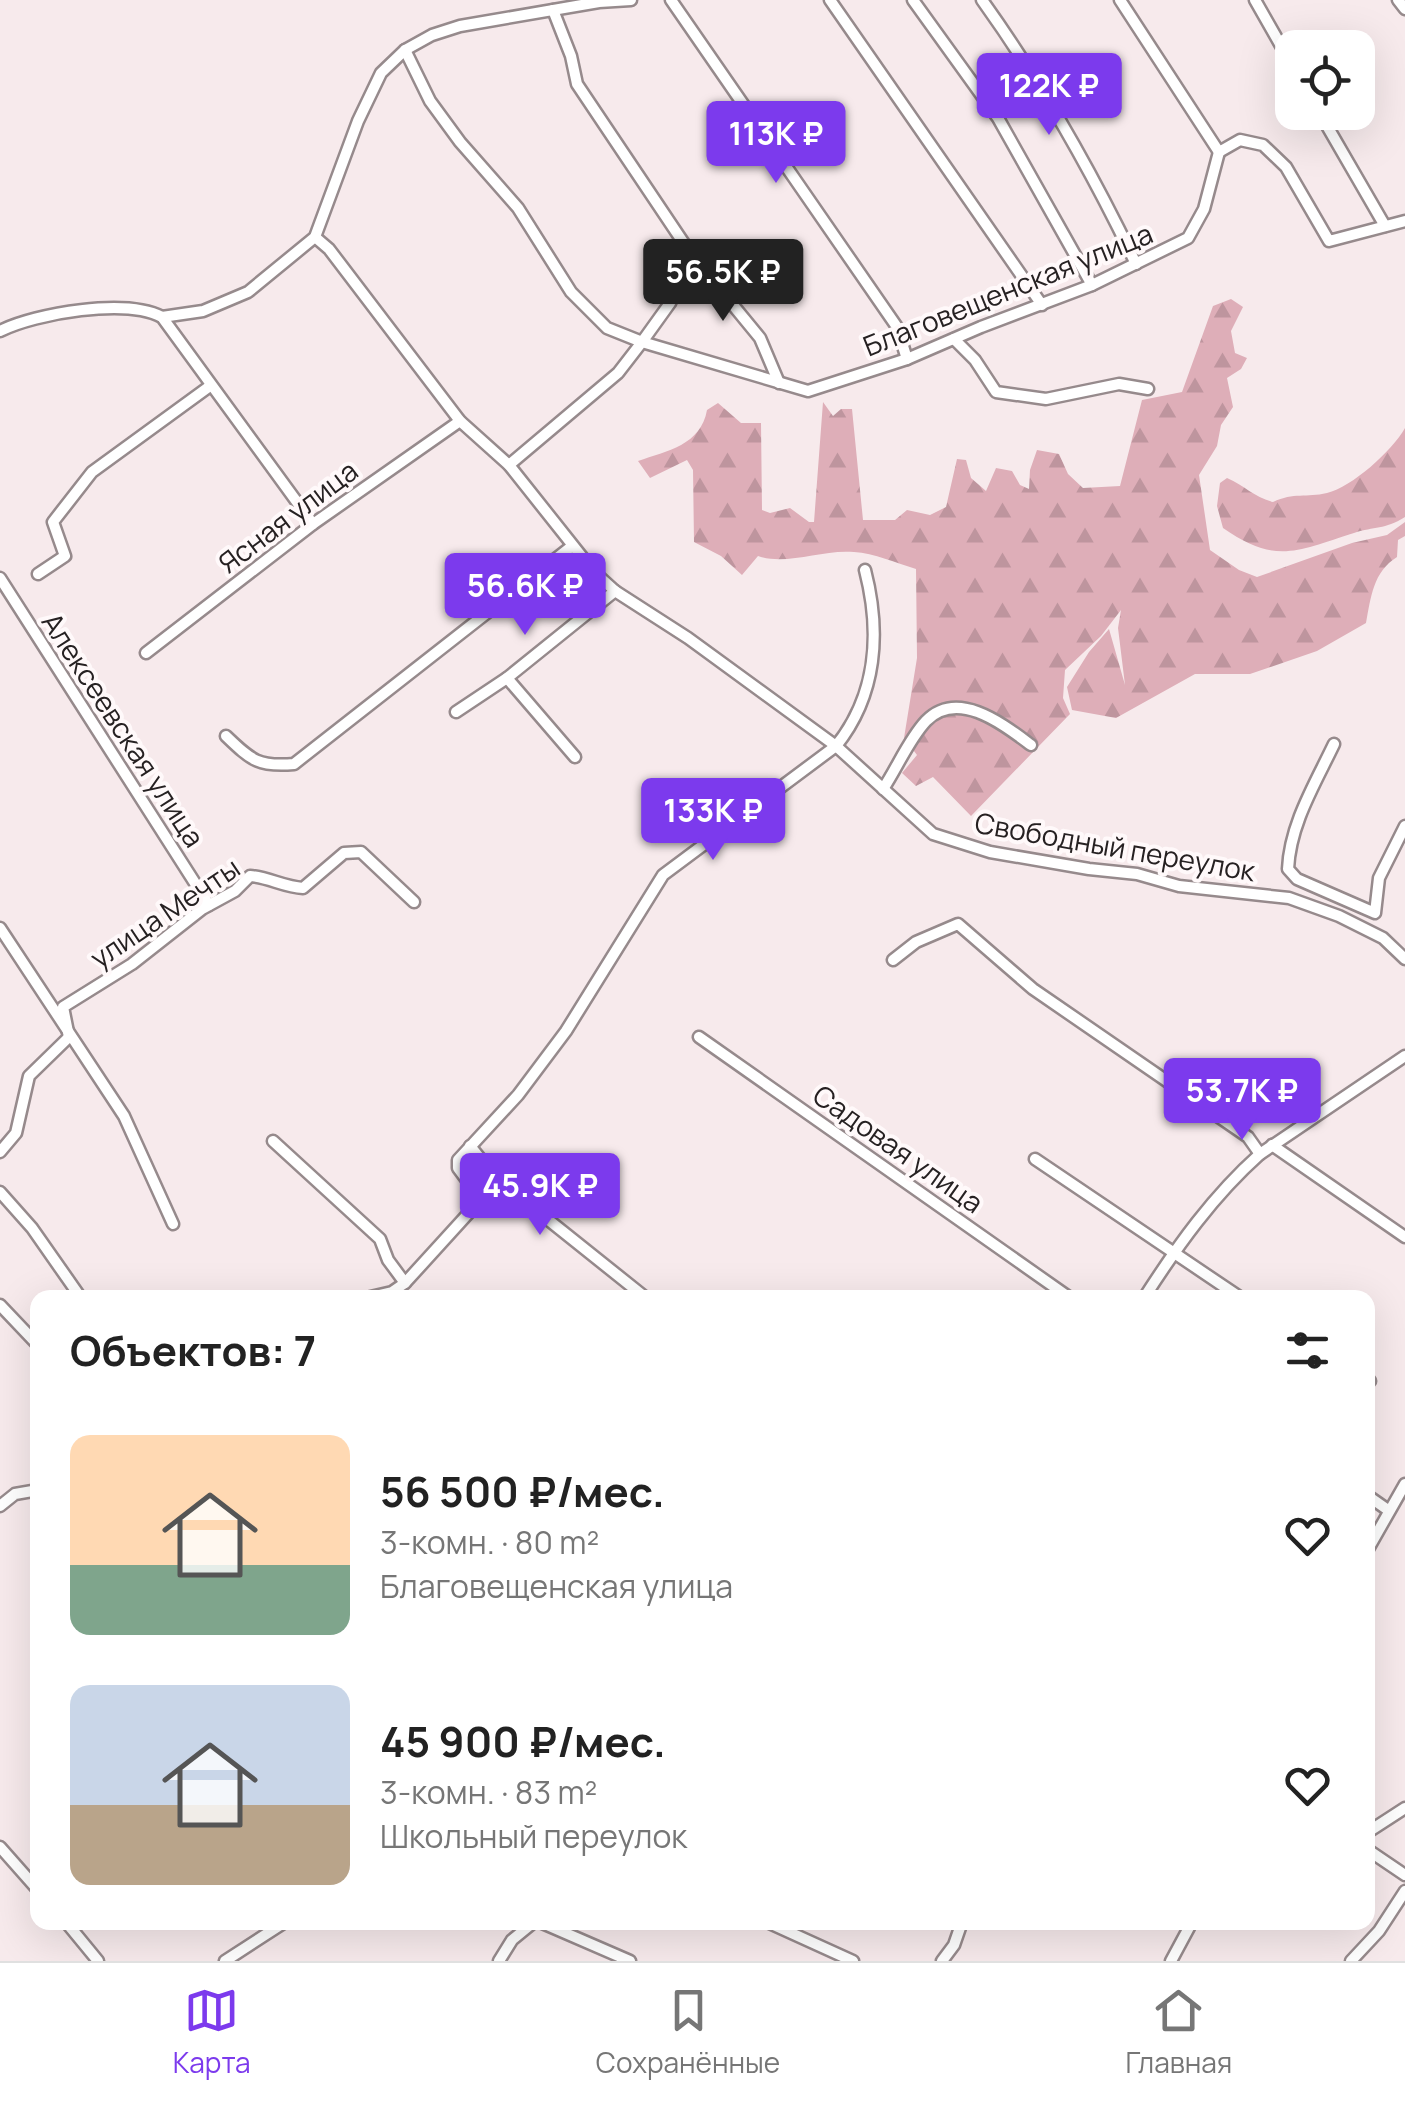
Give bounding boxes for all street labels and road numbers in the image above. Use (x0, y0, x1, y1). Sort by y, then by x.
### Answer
street label: Благовещенская улица (857, 214, 1158, 365)
street label: Ясная улица (210, 451, 365, 581)
street label: Алексеевская улица (34, 605, 214, 854)
street label: Свободный переулок (972, 803, 1259, 890)
street label: улица Мечты (82, 848, 247, 976)
street label: Садовая улица (806, 1075, 991, 1221)

